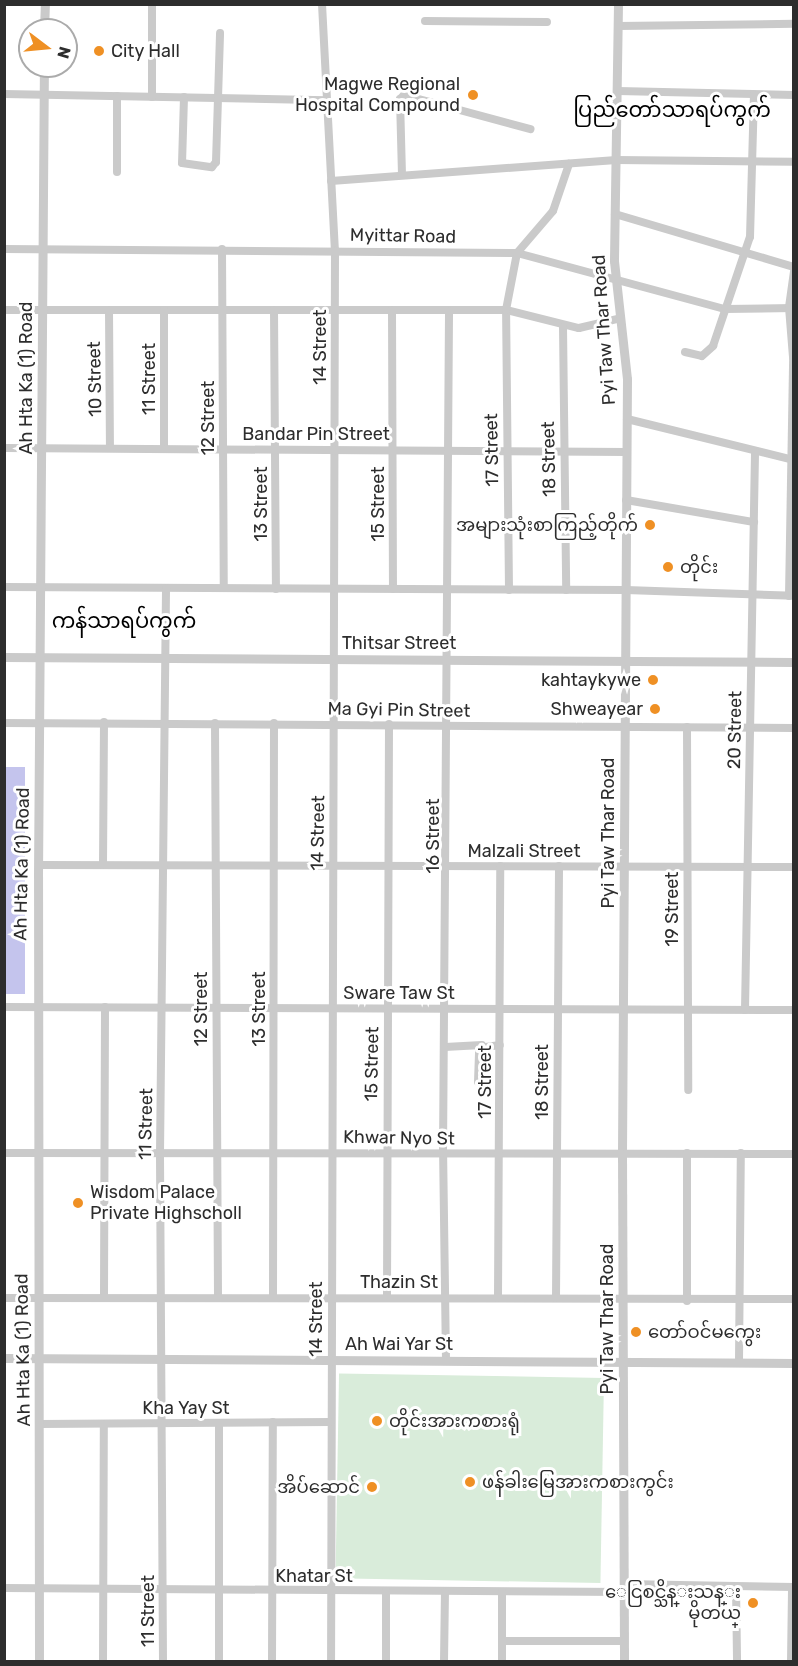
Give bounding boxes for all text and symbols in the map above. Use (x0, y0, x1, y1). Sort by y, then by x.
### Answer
north arrow (18, 18, 78, 78)
place label: City Hall (111, 40, 180, 62)
text: N (53, 44, 75, 61)
marker: City Hall (92, 44, 106, 58)
place label: Magwe Regional Hospital Compound (295, 74, 460, 116)
marker: Magwe Regional Hospital Compound (464, 86, 482, 104)
district label: ပြည်တော်သာရပ်ကွက် (573, 97, 771, 123)
street label: Myittar Road (350, 224, 456, 248)
street label: Pyi Taw Thar Road (588, 253, 620, 407)
street label: Ah Hta Ka (1) Road (15, 301, 37, 455)
street label: 14 Street (309, 309, 331, 385)
street label: 10 Street (84, 341, 106, 417)
street label: 11 Street (138, 343, 160, 415)
street label: 12 Street (197, 381, 219, 455)
street label: 17 Street (481, 413, 503, 487)
street label: 18 Street (538, 421, 560, 497)
street label: Bandar Pin Street (242, 423, 390, 445)
street label: 13 Street (250, 467, 272, 541)
street label: 15 Street (367, 467, 389, 541)
place label: အများသုံးစာကြည့်တိုက် (456, 514, 638, 536)
marker: အများသုံးစာကြည့်တိုက် (643, 518, 657, 532)
place label: တိုင်း (680, 556, 718, 578)
marker: တိုင်း (661, 560, 675, 574)
district label: ကန်သာရပ်ကွက် (52, 608, 196, 634)
street label: Thitsar Street (342, 632, 456, 654)
place label: kahtaykywe (541, 669, 641, 691)
marker: kahtaykywe (646, 673, 660, 687)
street label: 20 Street (724, 691, 746, 769)
street label: Ma Gyi Pin Street (327, 698, 471, 722)
place label: Shweayear (550, 698, 643, 720)
marker: Shweayear (648, 702, 662, 716)
street label: Pyi Taw Thar Road (597, 757, 619, 909)
street label: Ah Hta Ka (1) Road (10, 787, 34, 941)
street label: 14 Street (307, 795, 329, 871)
street label: 16 Street (422, 798, 444, 874)
street label: Malzali Street (468, 840, 580, 862)
street label: 19 Street (661, 872, 683, 946)
street label: 12 Street (190, 972, 212, 1046)
street label: 13 Street (248, 972, 270, 1046)
street label: Sware Taw St (343, 982, 455, 1004)
street label: 15 Street (361, 1026, 383, 1102)
street label: 18 Street (531, 1044, 553, 1120)
street label: 17 Street (474, 1045, 496, 1119)
street label: 11 Street (135, 1088, 157, 1160)
street label: Khwar Nyo St (343, 1126, 455, 1150)
place label: Wisdom Palace Private Highscholl (90, 1182, 242, 1224)
marker: Wisdom Palace Private Highscholl (71, 1196, 85, 1210)
street label: Pyi Taw Thar Road (596, 1243, 618, 1395)
street label: Thazin St (360, 1271, 438, 1293)
street label: Ah Hta Ka (1) Road (11, 1273, 35, 1427)
street label: 14 Street (305, 1281, 327, 1357)
place label: တော်ဝင်မကွေး (648, 1321, 761, 1343)
marker: တော်ဝင်မကွေး (629, 1325, 643, 1339)
street label: Ah Wai Yar St (344, 1333, 454, 1355)
street label: Kha Yay St (142, 1397, 230, 1419)
place label: တိုင်းအားကစားရုံ (389, 1410, 520, 1432)
marker: တိုင်းအားကစားရုံ (370, 1414, 384, 1428)
place label: ဖန်ခါးမြေအားကစားကွင်း (482, 1471, 674, 1493)
marker: ဖန်ခါးမြေအားကစားကွင်း (463, 1475, 477, 1489)
place label: အိပ်ဆောင် (277, 1476, 360, 1498)
marker: အိပ်ဆောင် (365, 1480, 379, 1494)
street label: Khatar St (275, 1565, 353, 1587)
street label: 11 Street (137, 1575, 159, 1647)
place label: ေငြစင္သိန္းသန္း မိုတယ္ (605, 1582, 741, 1624)
marker: ေငြစင္သိန္းသန္း မိုတယ္ (746, 1596, 760, 1610)

